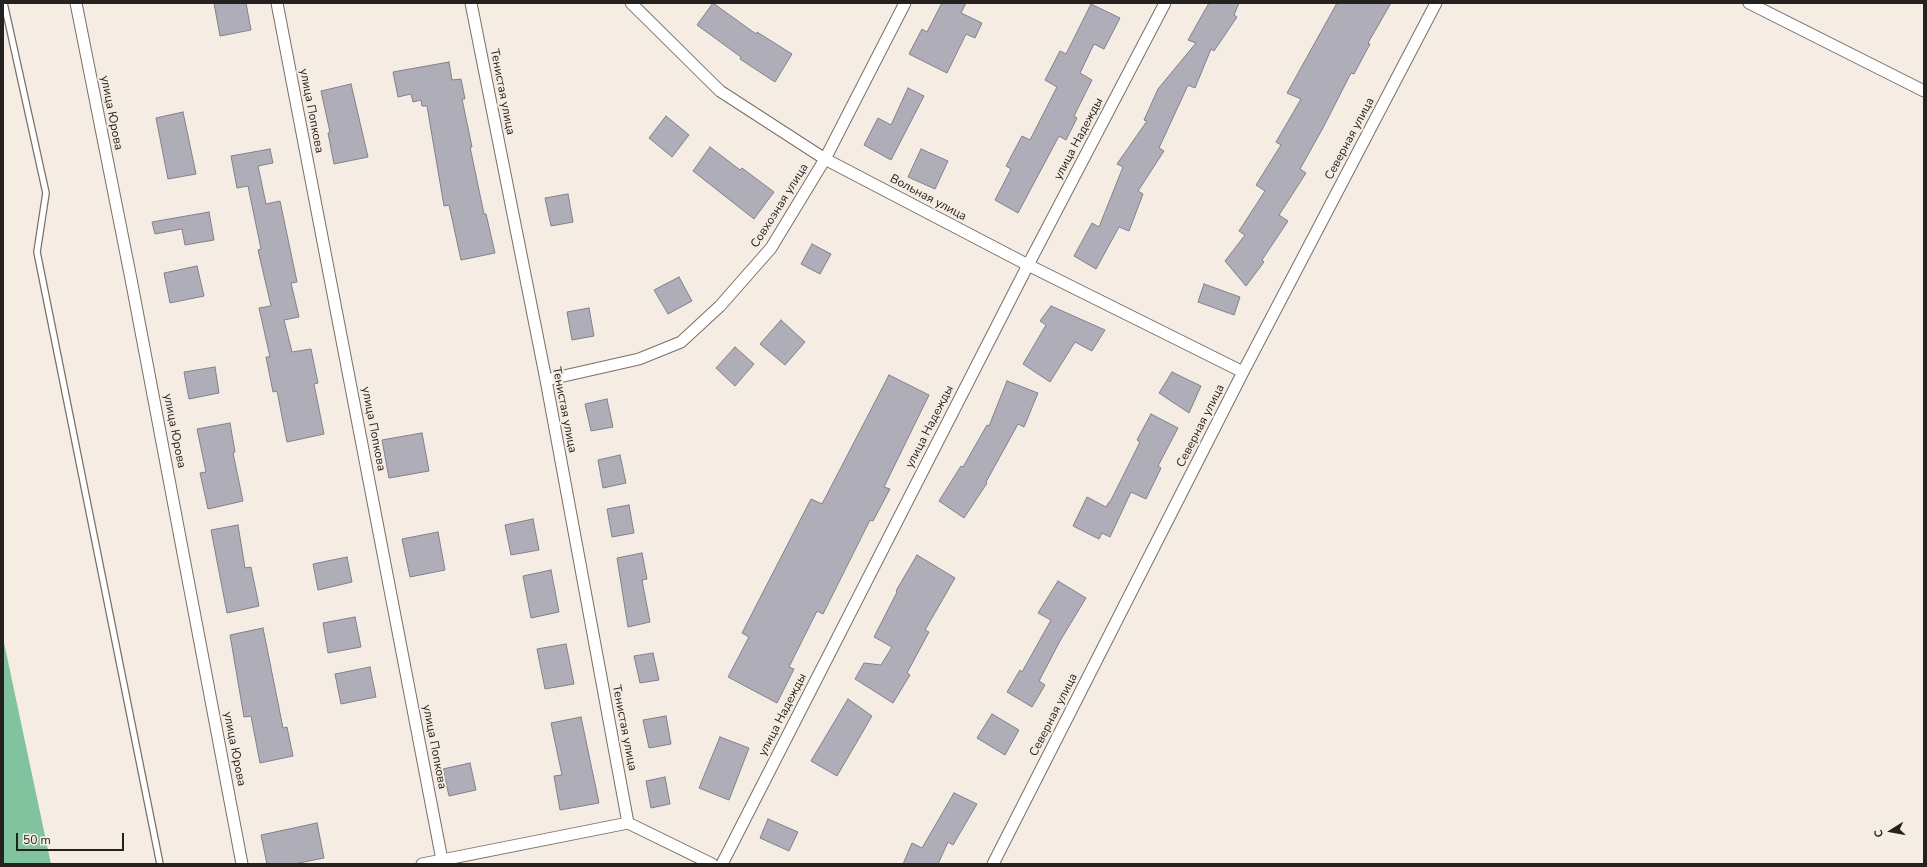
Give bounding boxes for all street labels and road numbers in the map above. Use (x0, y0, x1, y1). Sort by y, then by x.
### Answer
street label: Тенистая улица (487, 48, 517, 136)
street label: улица Попкова (296, 68, 326, 154)
street label: улица Юрова (97, 74, 125, 152)
street label: улица Надежды (1051, 95, 1107, 183)
street label: Северная улица (1322, 95, 1378, 183)
street label: Совхозная улица (748, 161, 812, 251)
street label: Вольная улица (887, 172, 969, 224)
street label: Тенистая улица (549, 366, 579, 454)
street label: Северная улица (1174, 382, 1228, 470)
street label: улица Надежды (903, 383, 957, 471)
street label: улица Попкова (358, 386, 388, 472)
street label: улица Юрова (160, 392, 188, 470)
street label: улица Надежды (756, 671, 810, 759)
street label: Северная улица (1027, 671, 1081, 759)
street label: Тенистая улица (609, 684, 639, 772)
street label: улица Попкова (419, 704, 449, 790)
street label: улица Юрова (220, 710, 248, 788)

